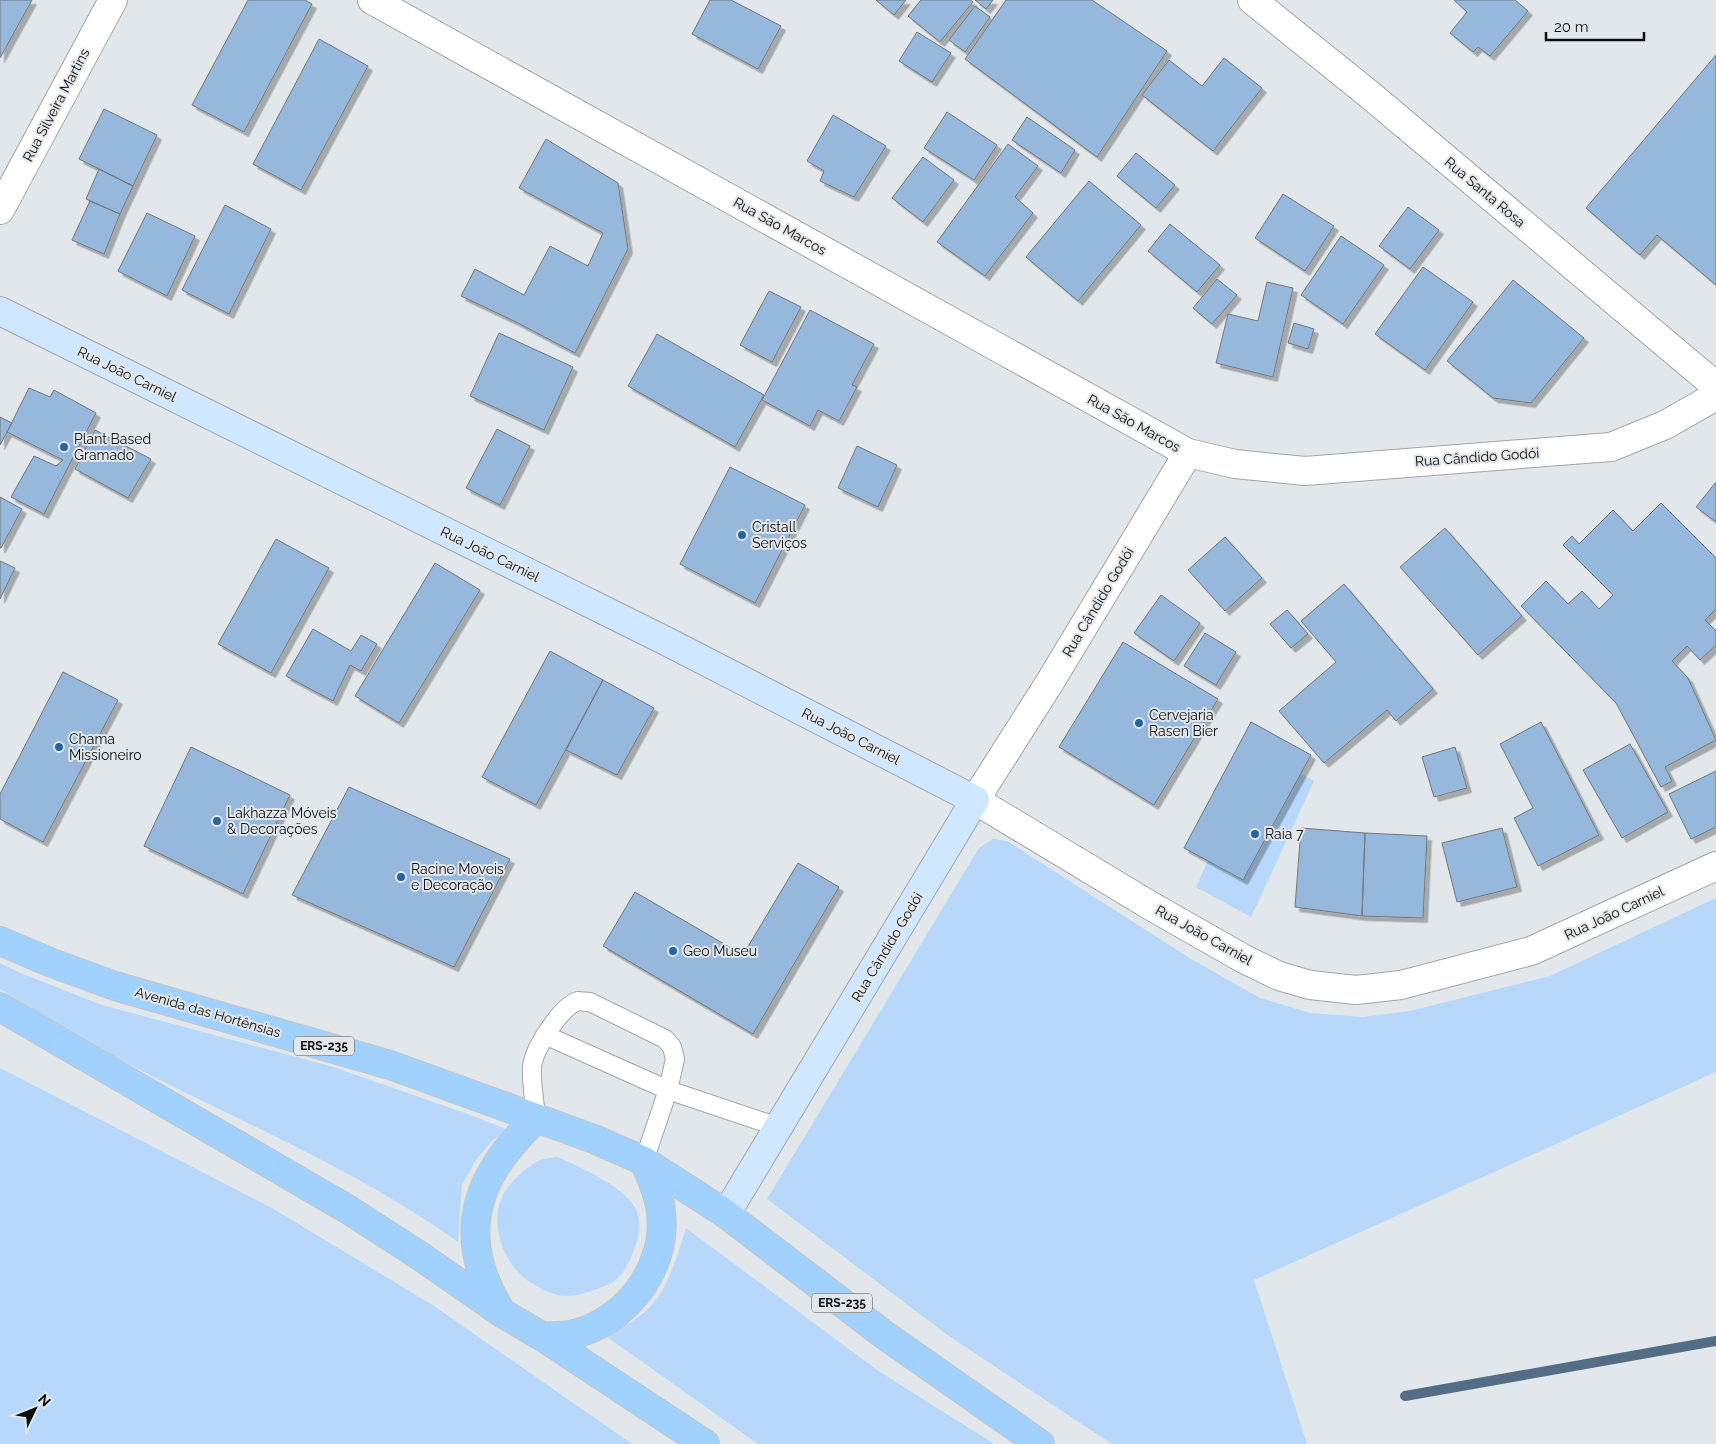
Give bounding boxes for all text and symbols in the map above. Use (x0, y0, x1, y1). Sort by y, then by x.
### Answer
scale bar (1546, 10, 1644, 42)
text: 20 m (1554, 18, 1589, 36)
street label: Rua Silveira Martins (19, 46, 93, 164)
street label: Rua Santa Rosa (1441, 154, 1529, 230)
street label: Rua São Marcos (731, 194, 829, 258)
street label: Rua João Carniel (75, 343, 179, 405)
street label: Rua São Marcos (1085, 391, 1183, 455)
place label: Plant Based Gramado (74, 431, 151, 463)
marker: Plant Based Gramado (58, 441, 70, 453)
street label: Rua Cândido Godói (1414, 445, 1540, 469)
place label: Cristall Serviços (752, 519, 807, 551)
street label: Rua João Carniel (438, 523, 542, 585)
marker: Cristall Serviços (736, 529, 748, 541)
street label: Rua Cândido Godói (1059, 544, 1137, 660)
street label: Rua João Carniel (799, 704, 903, 768)
place label: Cervejaria Rasen Bier (1149, 707, 1218, 739)
marker: Cervejaria Rasen Bier (1133, 717, 1145, 729)
place label: Chama Missioneiro (69, 731, 142, 763)
marker: Chama Missioneiro (53, 741, 65, 753)
place label: Lakhazza Móveis & Decorações (227, 805, 337, 837)
marker: Lakhazza Móveis & Decorações (211, 815, 223, 827)
place label: Raia 7 (1265, 826, 1304, 842)
marker: Raia 7 (1249, 828, 1261, 840)
place label: Racine Moveis e Decoração (411, 861, 504, 893)
marker: Racine Moveis e Decoração (395, 871, 407, 883)
street label: Rua João Carniel (1562, 883, 1667, 943)
street label: Rua Cândido Godói (848, 889, 926, 1005)
street label: Rua João Carniel (1153, 902, 1255, 968)
place label: Geo Museu (683, 943, 757, 959)
marker: Geo Museu (667, 945, 679, 957)
street label: Avenida das Hortênsias (133, 984, 283, 1041)
road number: ERS-235 (294, 1036, 354, 1056)
road number: ERS-235 (812, 1294, 872, 1312)
north arrow (10, 1384, 60, 1434)
text: N (35, 1391, 54, 1409)

